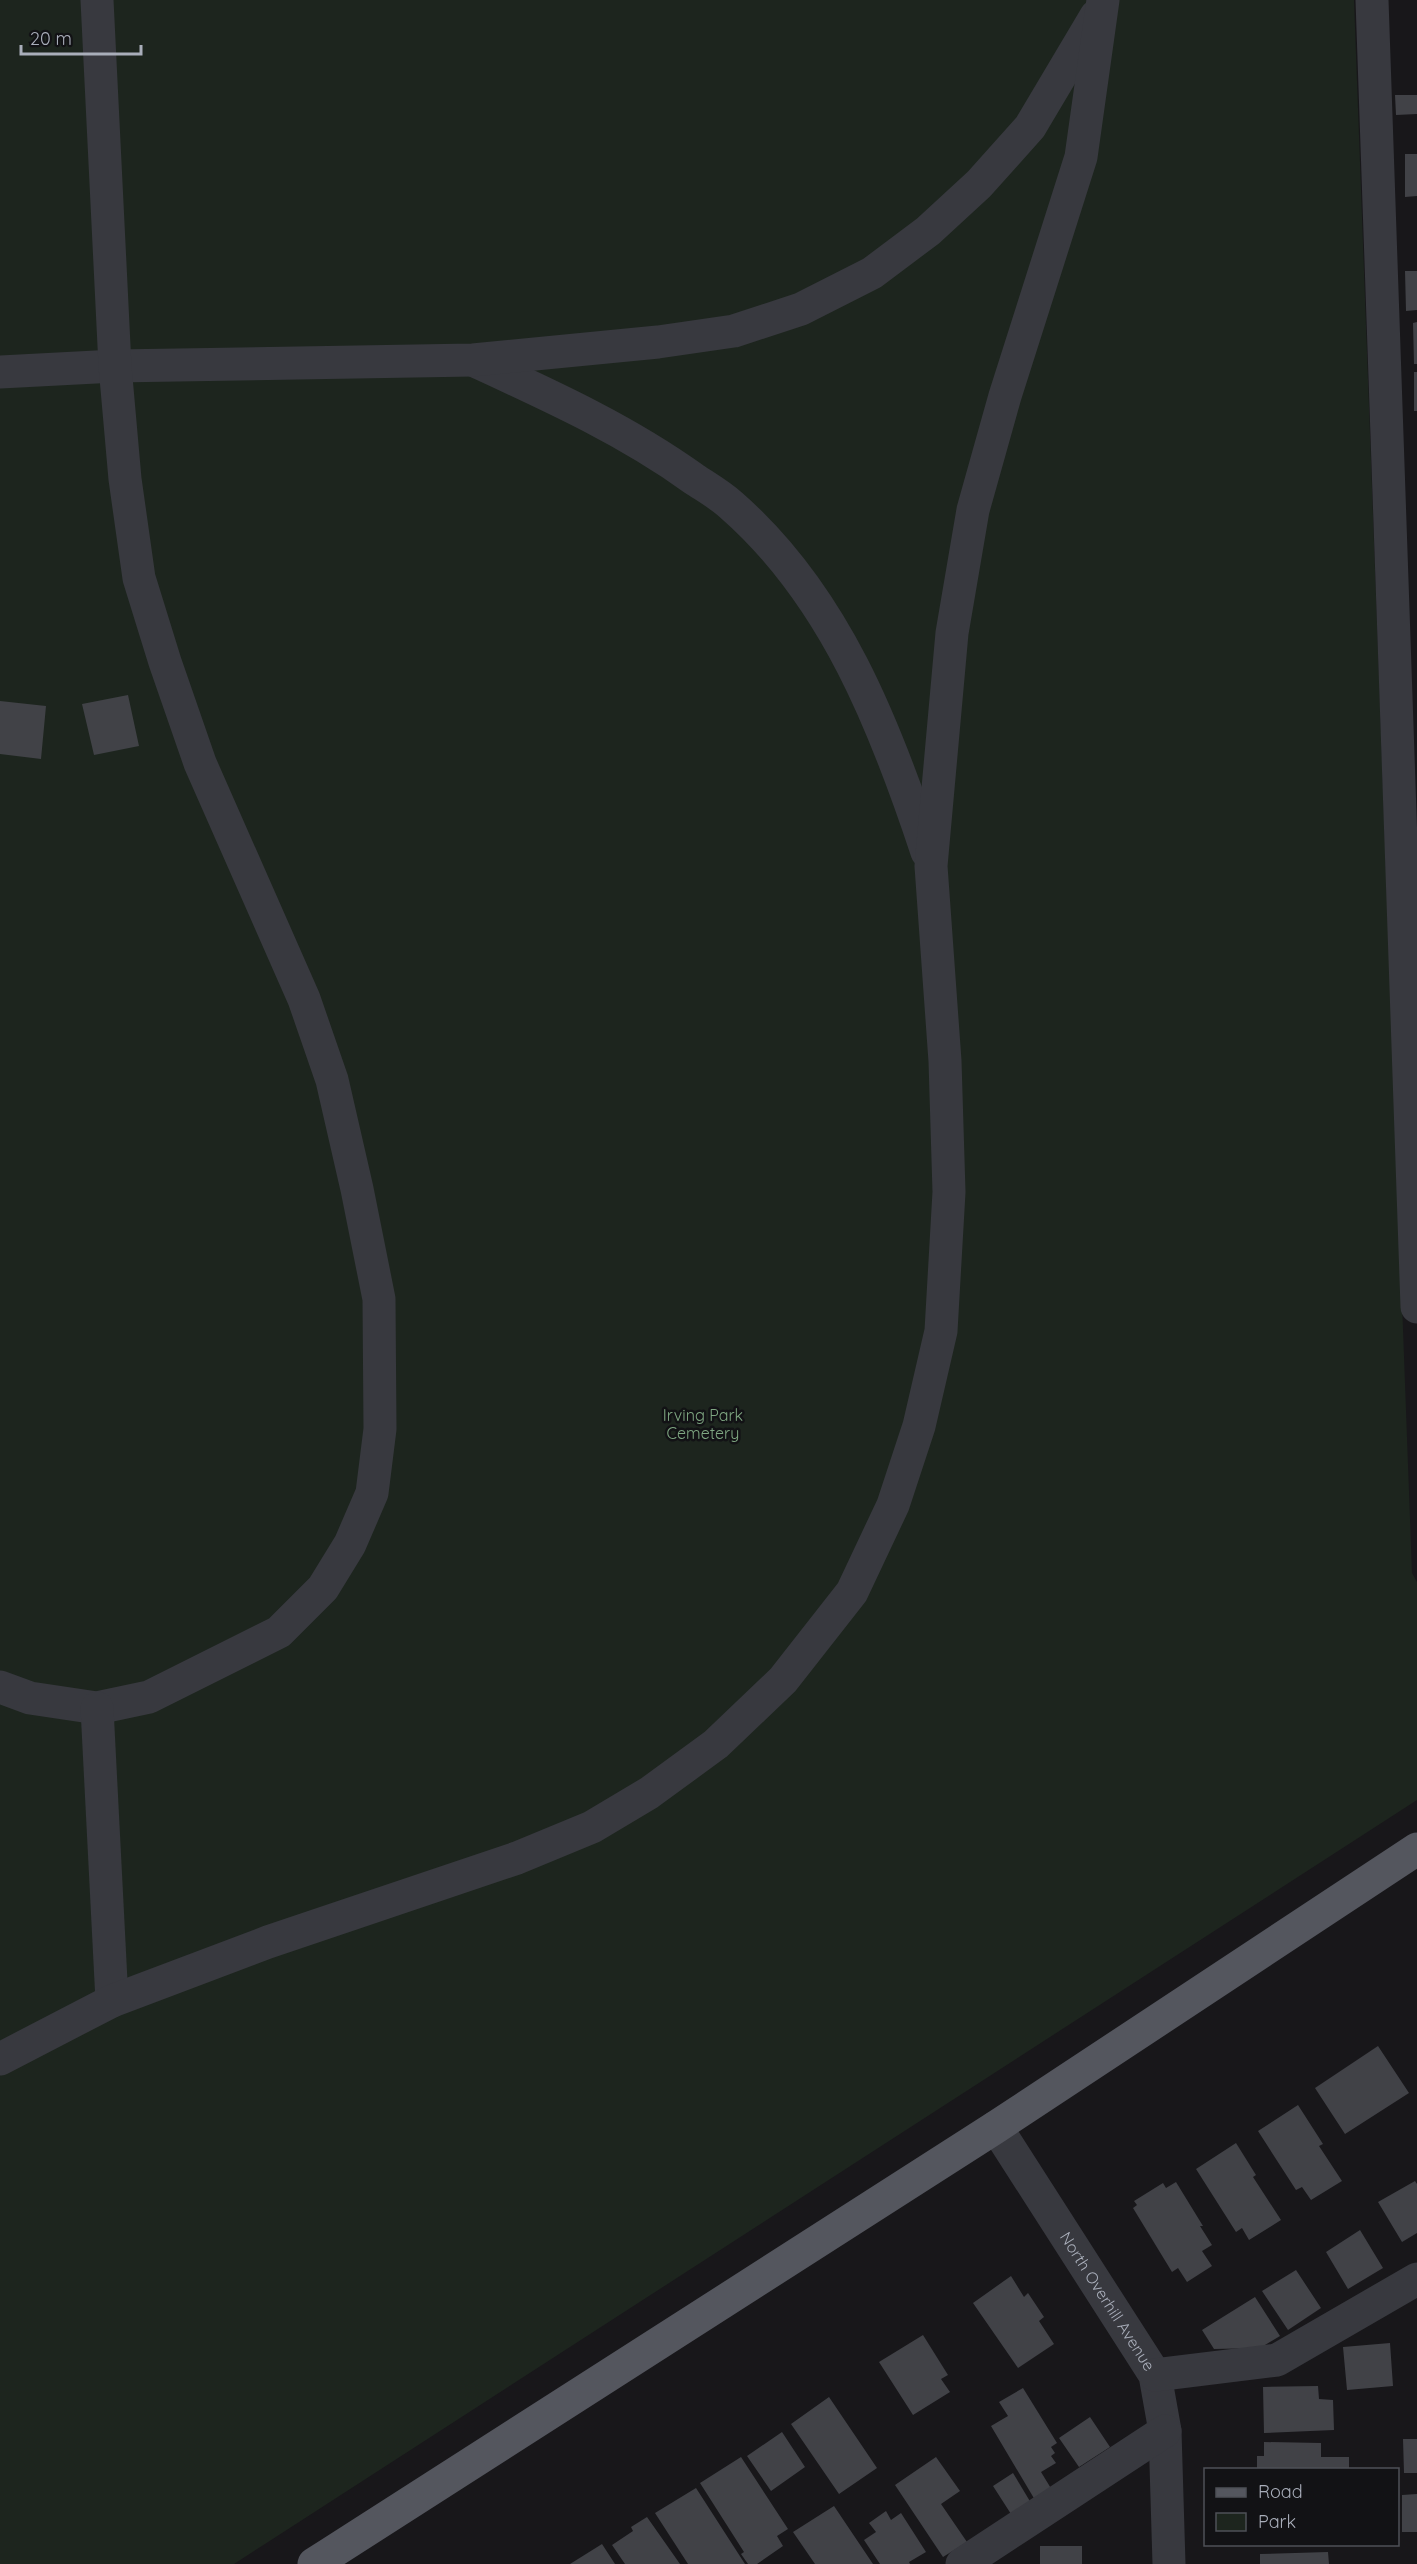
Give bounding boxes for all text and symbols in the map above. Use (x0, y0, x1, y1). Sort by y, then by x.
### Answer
scale bar (21, 18, 141, 56)
text: 20 m (30, 27, 72, 50)
park label: Irving Park Cemetery (663, 1405, 743, 1443)
street label: North Overhill Avenue (1056, 2228, 1160, 2375)
legend (1204, 2468, 1399, 2546)
text: Road (1258, 2480, 1303, 2503)
text: Park (1258, 2510, 1296, 2533)

